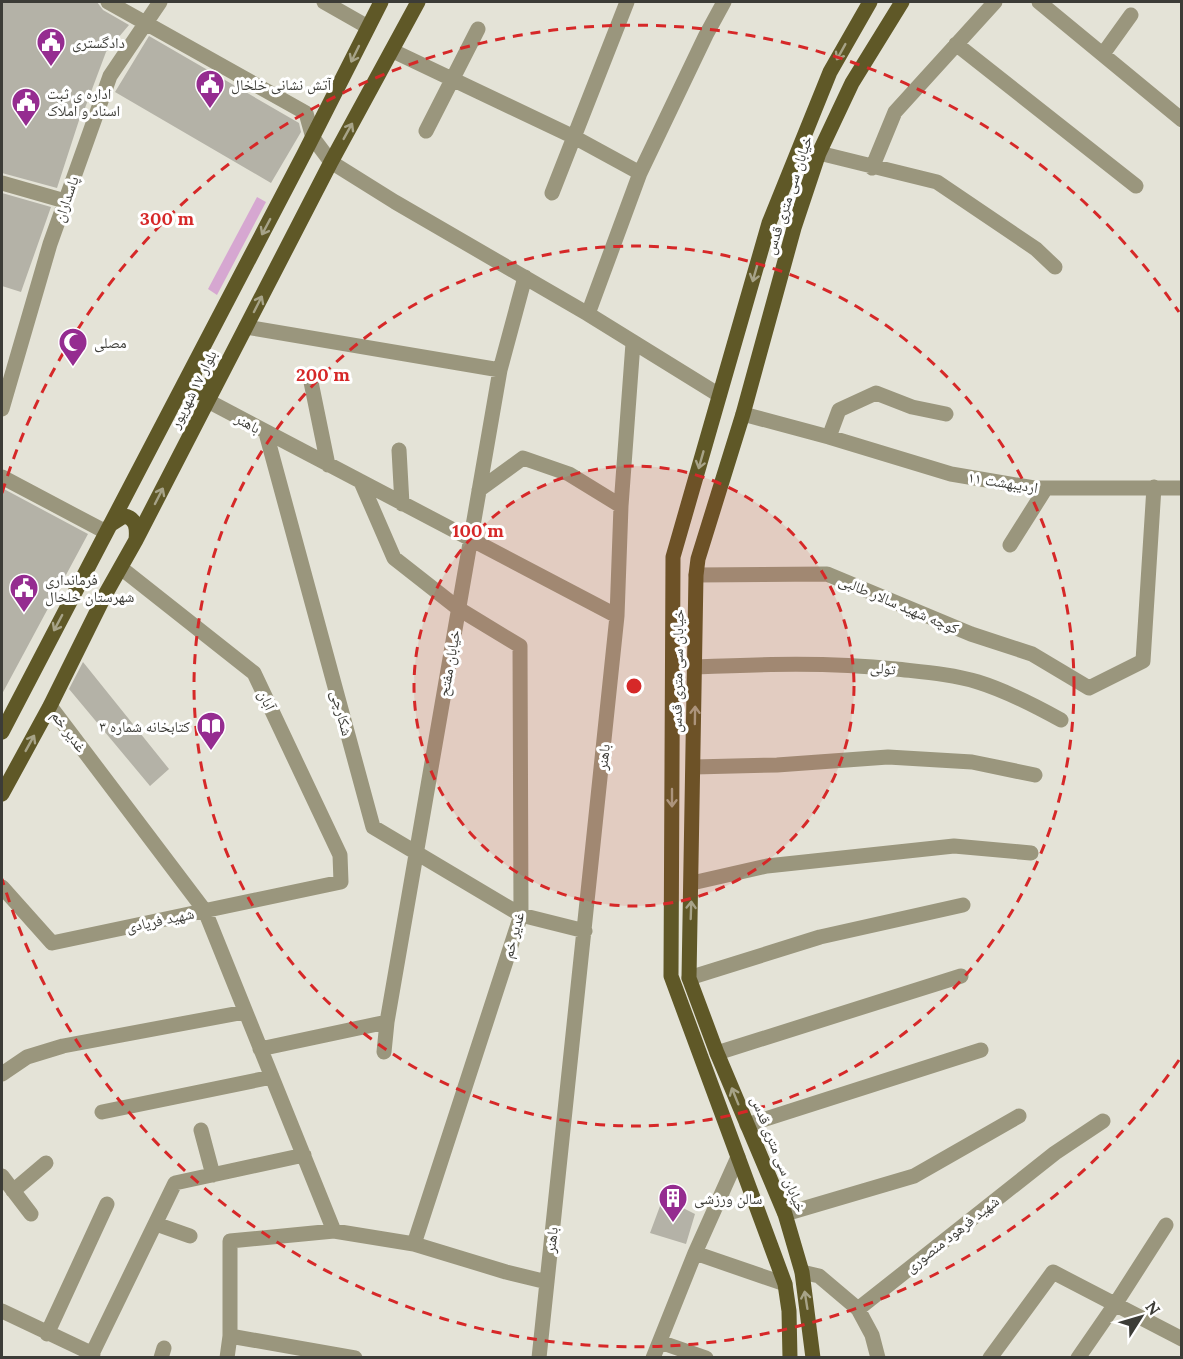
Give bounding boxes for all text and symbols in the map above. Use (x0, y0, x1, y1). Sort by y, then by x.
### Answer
public building icon: دادگستری (35, 26, 67, 68)
place label: دادگستری (72, 33, 125, 53)
one-way arrow (835, 43, 846, 61)
one-way arrow (349, 44, 360, 62)
public building icon: آتش نشانی خلخال (194, 68, 226, 110)
place label: آتش نشانی خلخال (231, 75, 332, 95)
place label: اداره ی ثبت اسناد و املاک (47, 84, 120, 120)
public building icon: اداره ی ثبت اسناد و املاک (10, 86, 42, 128)
one-way arrow (343, 123, 355, 140)
street label: خیابان سی متری قدس (760, 133, 817, 257)
street label: پاسداران (49, 173, 84, 225)
text: 300 m (140, 207, 195, 230)
one-way arrow (260, 218, 271, 236)
one-way arrow (749, 263, 760, 282)
one-way arrow (253, 295, 264, 313)
mosque icon: مصلی (57, 326, 89, 368)
place label: مصلی (94, 333, 127, 353)
street label: بلوار ١٧ شهریور (165, 347, 221, 432)
text: 200 m (296, 363, 350, 386)
street label: باهنر (231, 408, 264, 438)
one-way arrow (694, 450, 706, 469)
street label: ۱۱ اردیبهشت (967, 467, 1039, 497)
one-way arrow (154, 487, 165, 505)
text: 100 m (452, 519, 504, 542)
place label: فرمانداری شهرستان خلخال (45, 570, 135, 607)
street label: کوچه شهید سالار طالبی (836, 570, 962, 639)
public building icon: فرمانداری شهرستان خلخال (8, 572, 40, 614)
street label: خیابان سی متری قدس (666, 609, 689, 733)
one-way arrow (52, 614, 63, 632)
street label: خیابان مفتح (434, 628, 465, 698)
street label: تولی (869, 657, 897, 680)
centre of rings (624, 676, 644, 696)
street label: آبان (253, 687, 280, 715)
street label: شکارچی (326, 688, 357, 738)
street label: غدیر خم (46, 706, 91, 757)
one-way arrow (689, 706, 700, 726)
library icon: کتابخانه شماره ۳ (195, 710, 227, 752)
place label: کتابخانه شماره ۳ (99, 717, 190, 736)
one-way arrow (24, 735, 36, 752)
street label: باهنر (592, 743, 614, 772)
one-way arrow (666, 788, 677, 808)
one-way arrow (685, 901, 697, 921)
street label: شهید فریادی (124, 904, 196, 937)
street label: غدیر خم (498, 909, 529, 961)
one-way arrow (729, 1088, 740, 1106)
street label: خیابان سی متری قدس (746, 1093, 811, 1216)
building icon: سالن ورزشی (657, 1182, 689, 1224)
place label: سالن ورزشی (694, 1189, 762, 1209)
street label: شهید فرهود منصوری (901, 1191, 1004, 1277)
street label: باهنر (540, 1226, 562, 1255)
north arrow (1111, 1287, 1171, 1347)
one-way arrow (800, 1290, 811, 1310)
text: N (1141, 1297, 1165, 1319)

